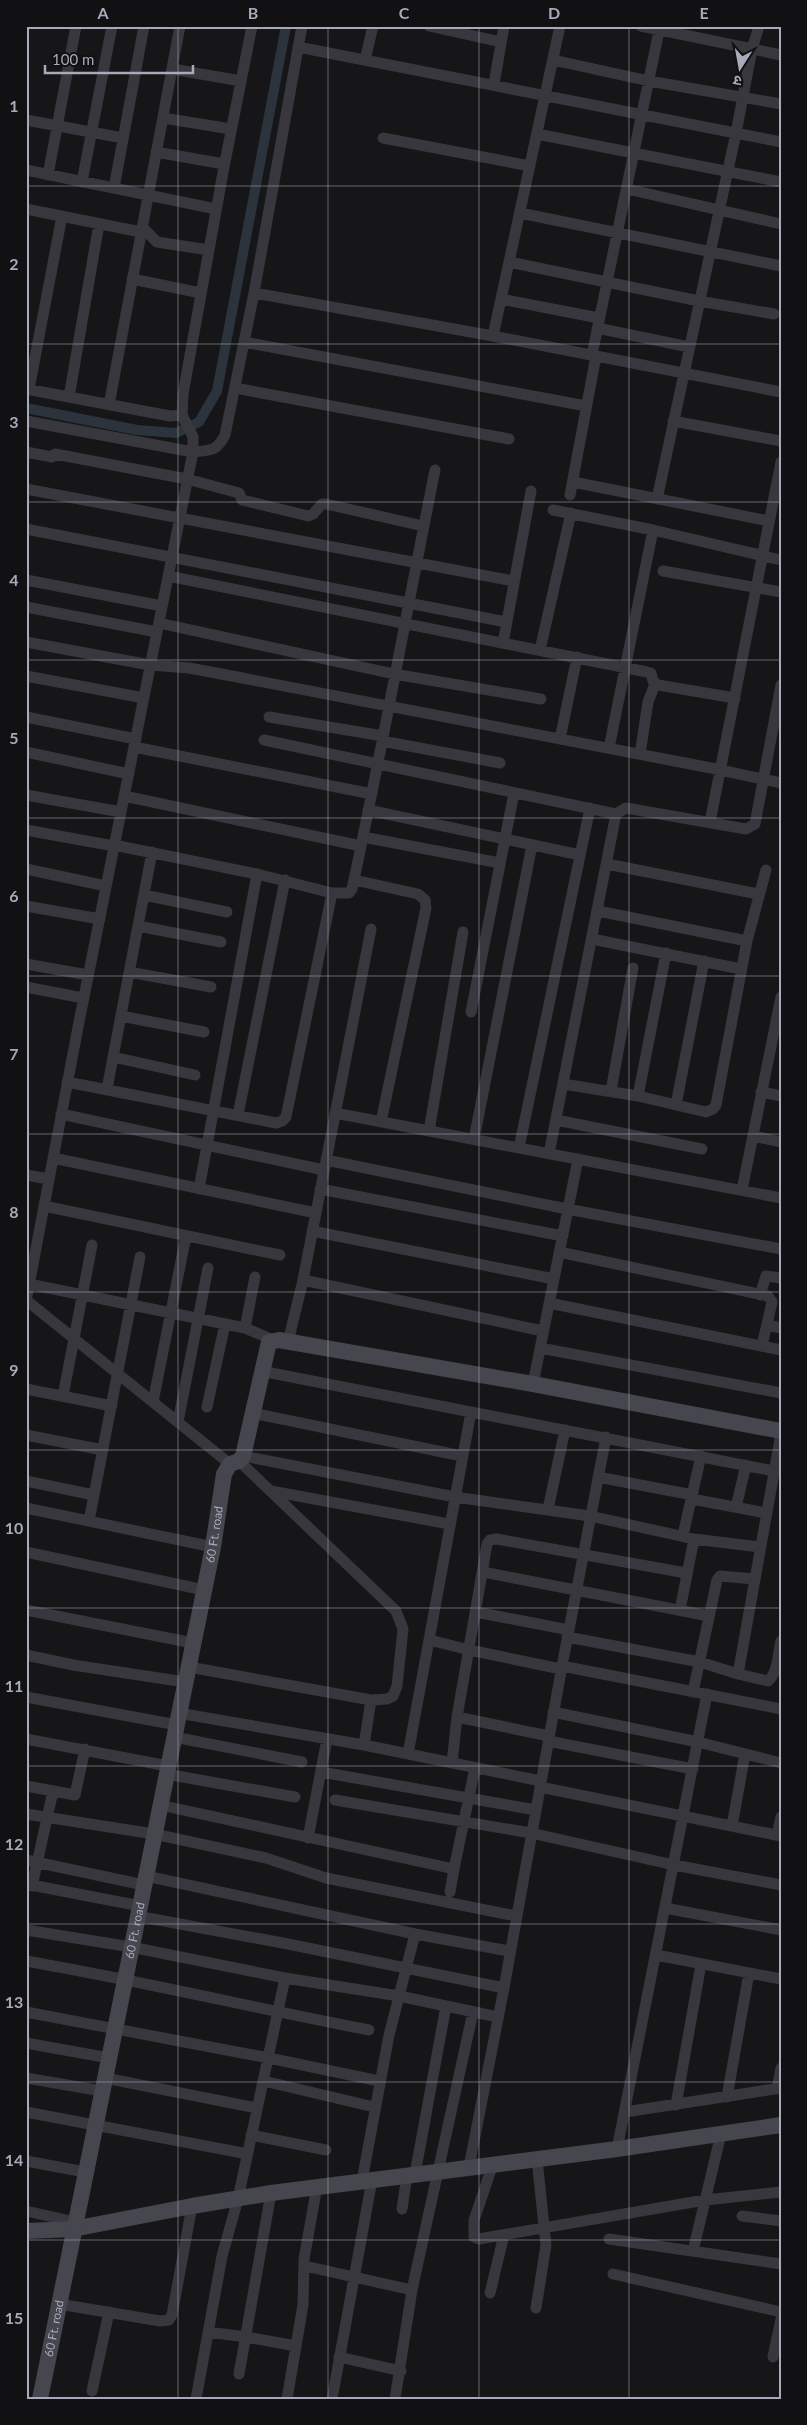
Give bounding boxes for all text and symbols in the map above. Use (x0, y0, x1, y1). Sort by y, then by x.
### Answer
text: A (96, 3, 109, 22)
text: B (248, 3, 258, 22)
text: C (399, 3, 410, 22)
text: D (548, 3, 560, 22)
text: E (699, 3, 709, 22)
scale bar (45, 42, 192, 74)
north arrow (714, 42, 764, 92)
text: 100 m (52, 50, 94, 68)
text: उ (731, 72, 743, 90)
text: 1 (9, 96, 19, 115)
text: 2 (9, 254, 19, 273)
text: 3 (9, 412, 19, 431)
text: 4 (9, 570, 19, 589)
text: 5 (9, 728, 19, 747)
text: 6 (9, 886, 19, 905)
text: 7 (9, 1044, 19, 1063)
text: 8 (9, 1202, 19, 1221)
text: 9 (9, 1360, 19, 1379)
street label: 60 Ft. road (202, 1505, 226, 1564)
text: 10 (5, 1518, 23, 1537)
text: 11 (5, 1676, 23, 1695)
text: 12 (5, 1834, 23, 1853)
street label: 60 Ft. road (122, 1901, 148, 1960)
text: 13 (5, 1992, 23, 2011)
text: 14 (5, 2150, 23, 2169)
street label: 60 Ft. road (41, 2299, 67, 2358)
text: 15 (5, 2308, 23, 2327)

